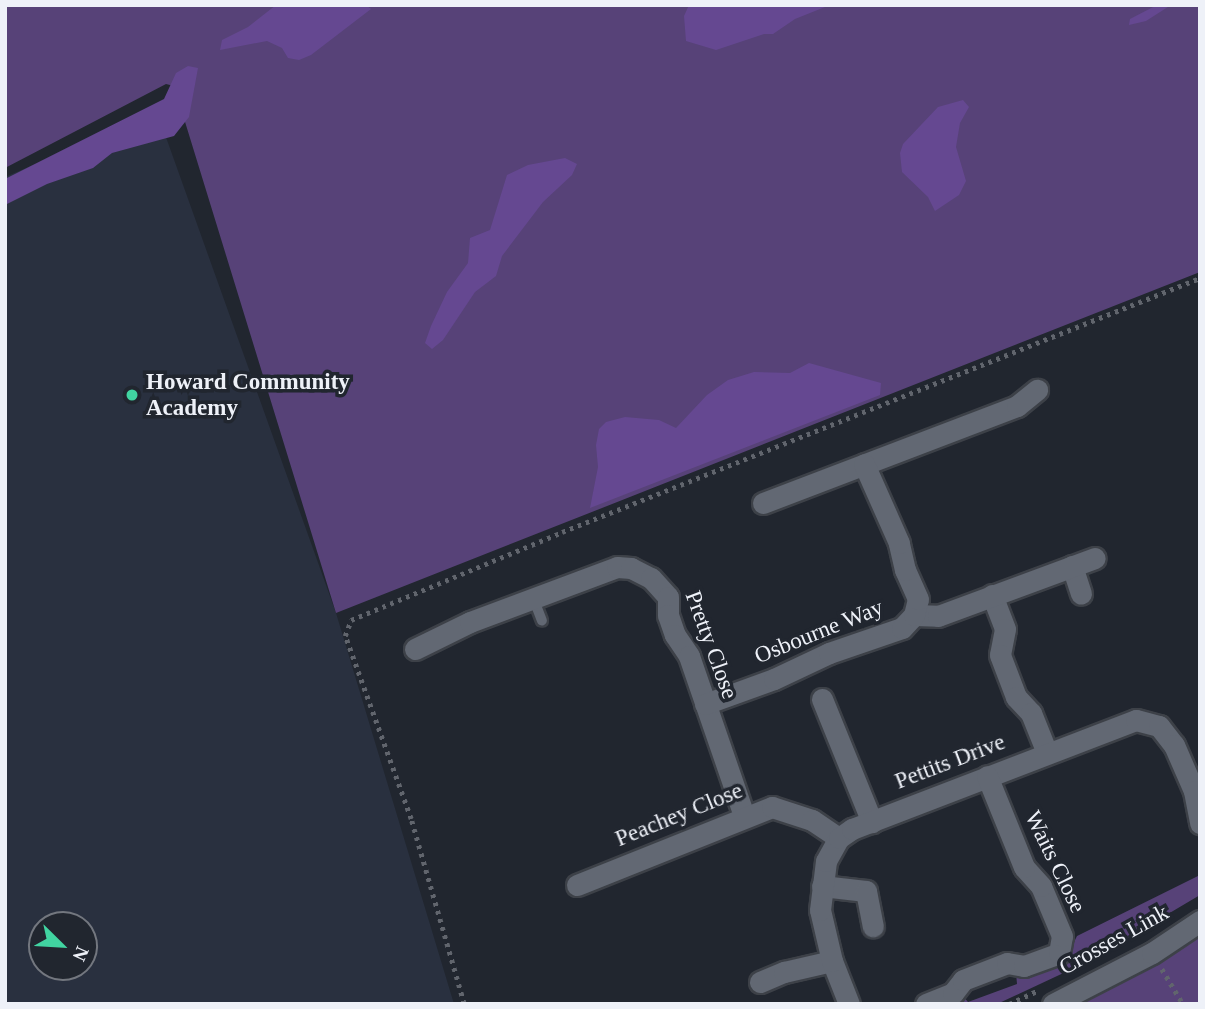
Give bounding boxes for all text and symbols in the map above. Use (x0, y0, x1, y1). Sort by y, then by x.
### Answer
place label: Howard Community Academy (146, 368, 350, 422)
marker: Howard Community Academy (124, 387, 140, 403)
street label: Pretty Close (679, 587, 743, 703)
street label: Osbourne Way (750, 594, 888, 670)
street label: Pettits Drive (891, 728, 1009, 796)
street label: Peachey Close (611, 777, 747, 853)
street label: Waits Close (1018, 807, 1092, 917)
street label: Crosses Link (1055, 899, 1173, 981)
north arrow (28, 911, 98, 981)
text: N (68, 943, 93, 964)

